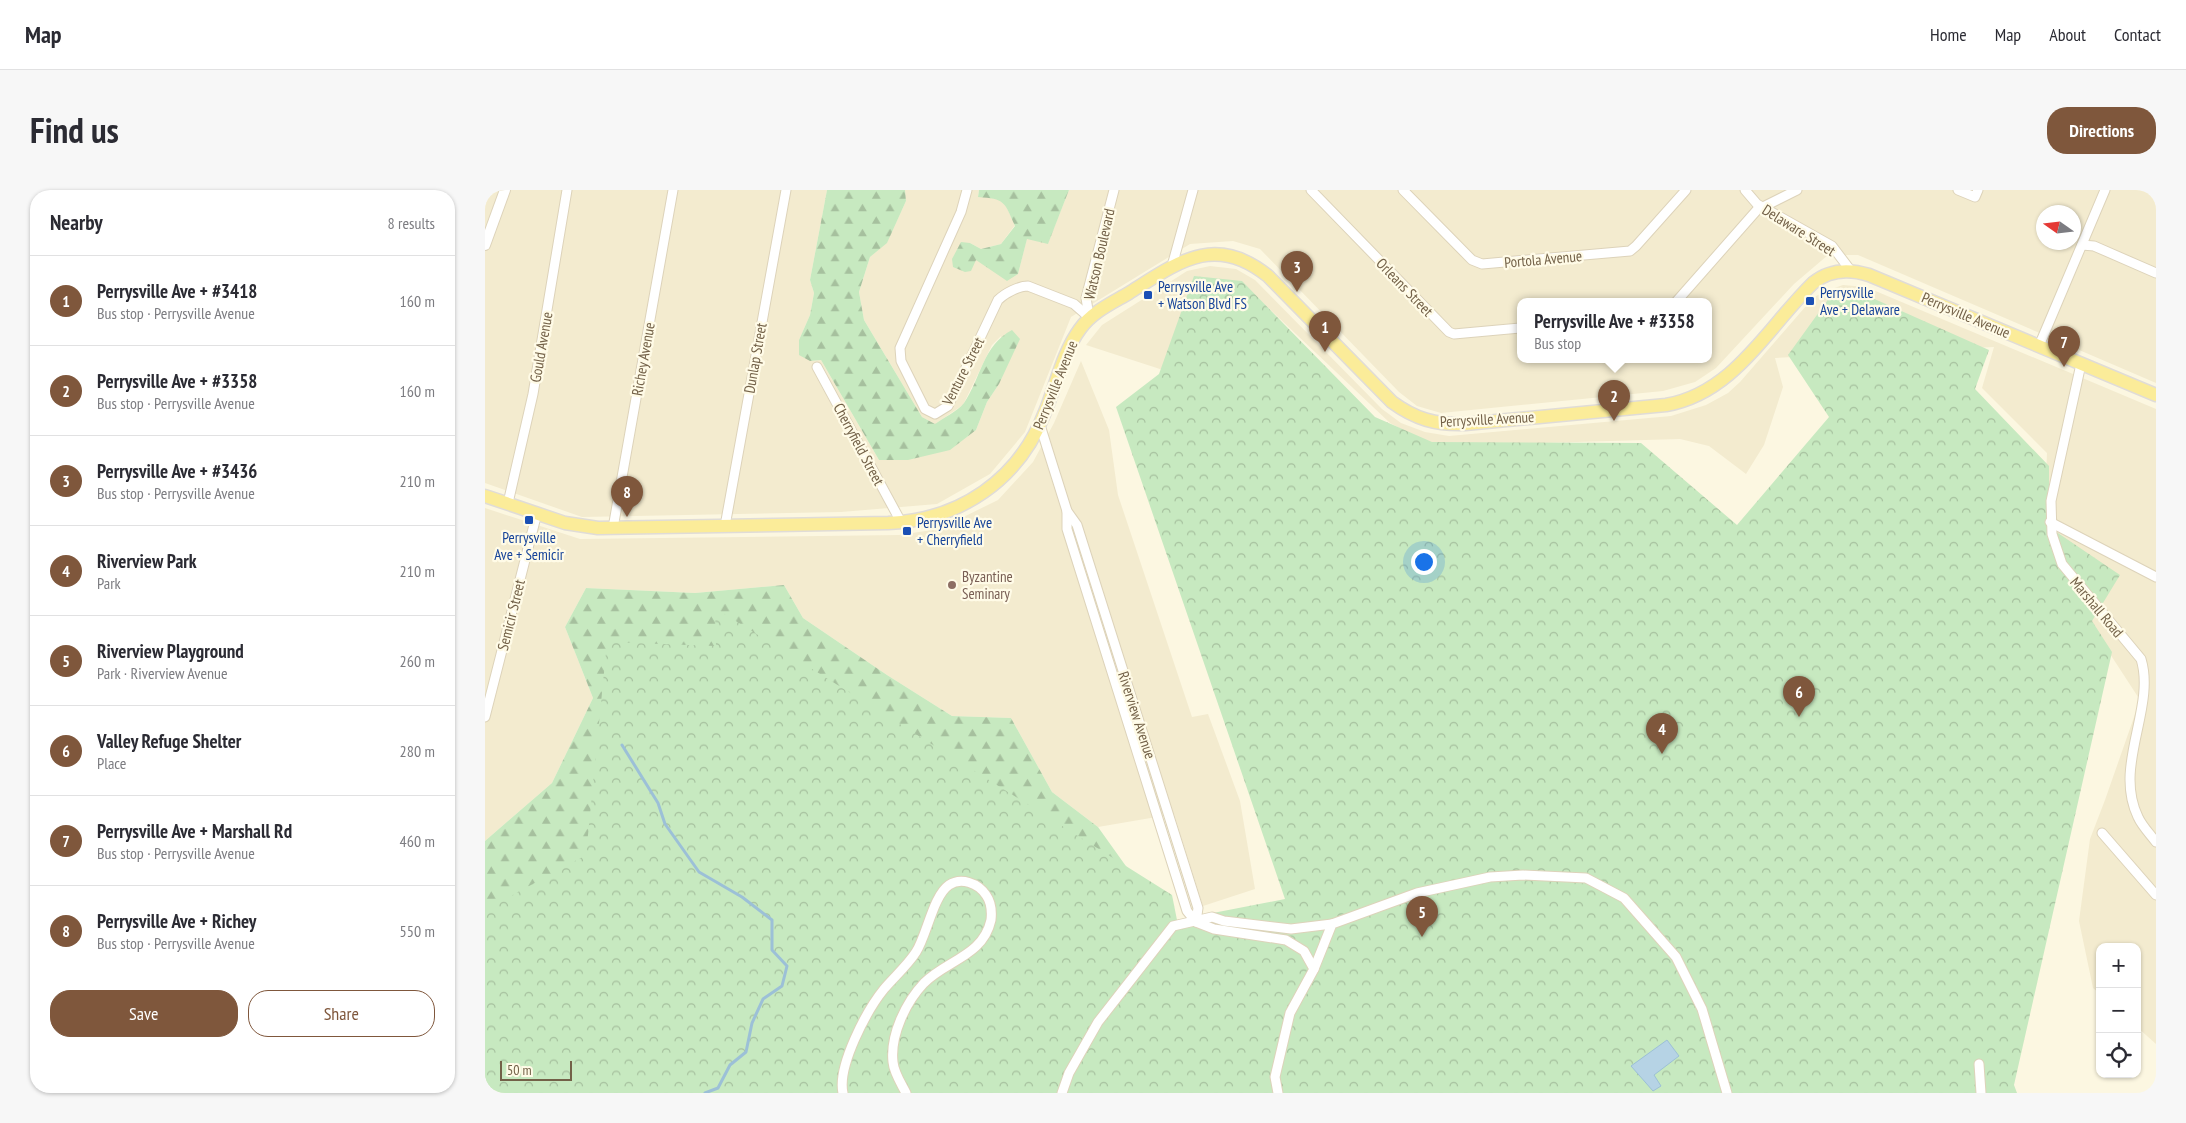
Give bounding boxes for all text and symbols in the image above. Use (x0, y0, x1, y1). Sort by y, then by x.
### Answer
text: Map (25, 19, 62, 50)
text: Home (1930, 23, 1967, 46)
text: Map (1995, 23, 2021, 46)
text: About (2049, 23, 2086, 46)
text: Contact (2114, 23, 2161, 46)
text: Find us (30, 107, 119, 153)
button: Directions (2047, 107, 2156, 154)
street label: Delaware Street (1759, 200, 1839, 260)
north arrow (2036, 205, 2081, 250)
street label: Watson Boulevard (1079, 207, 1119, 301)
text: Nearby (50, 209, 103, 236)
text: 8 results (388, 213, 435, 233)
street label: Portola Avenue (1503, 246, 1583, 272)
pin: 3 (1281, 251, 1313, 292)
street label: Orleans Street (1372, 254, 1438, 320)
place label: Perrysville Ave + Watson Blvd FS (1158, 277, 1247, 313)
text: Perrysville Ave + #3418 (97, 279, 257, 303)
place label: Perrysville Ave + Delaware (1820, 283, 1900, 319)
street label: Perrysville Avenue (1919, 288, 2013, 342)
marker: Perrysville Ave + Watson Blvd FS (1142, 289, 1154, 301)
text: 1 (62, 291, 70, 311)
text: 160 m (400, 291, 435, 311)
marker: Perrysville Ave + Delaware (1804, 295, 1816, 307)
popup (1517, 298, 1712, 363)
text: Bus stop · Perrysville Avenue (97, 303, 255, 323)
text: Perrysville Ave + #3358 (1534, 309, 1695, 333)
street label: Gould Avenue (525, 310, 557, 384)
pin: 1 (1309, 311, 1341, 352)
street label: Richey Avenue (627, 321, 659, 397)
street label: Dunlap Street (739, 321, 771, 395)
pin: 7 (2048, 326, 2080, 367)
text: Bus stop (1534, 333, 1581, 353)
street label: Venture Street (937, 334, 988, 409)
street label: Perrysville Avenue (1029, 338, 1081, 432)
text: Perrysville Ave + #3358 (97, 369, 257, 393)
pin: 2 (1598, 380, 1630, 421)
text: 2 (62, 381, 70, 401)
text: 160 m (400, 381, 435, 401)
text: Bus stop · Perrysville Avenue (97, 393, 255, 413)
street label: Cherryfield Street (829, 400, 889, 488)
street label: Perrysville Avenue (1439, 407, 1535, 431)
text: Perrysville Ave + #3436 (97, 459, 257, 483)
text: 3 (62, 471, 70, 491)
text: 210 m (400, 471, 435, 491)
pin: 8 (611, 476, 643, 517)
text: Bus stop · Perrysville Avenue (97, 483, 255, 503)
place label: Perrysville Ave + Cherryfield (917, 513, 992, 549)
marker: Perrysville Ave + Semicir (523, 514, 535, 526)
marker: Perrysville Ave + Cherryfield (901, 525, 913, 537)
place label: Perrysville Ave + Semicir (494, 528, 565, 564)
text: Riverview Park (97, 549, 197, 573)
your location (1411, 549, 1437, 575)
text: 4 (62, 561, 70, 581)
text: 210 m (400, 561, 435, 581)
place label: Byzantine Seminary (962, 567, 1013, 603)
text: Park (97, 573, 121, 593)
street label: Marshall Road (2066, 573, 2128, 641)
street label: Semicir Street (493, 577, 529, 653)
marker: Byzantine Seminary (946, 579, 958, 591)
text: Riverview Playground (97, 639, 244, 663)
text: 5 (62, 651, 70, 671)
text: 260 m (400, 651, 435, 671)
text: Park · Riverview Avenue (97, 663, 228, 683)
street label: Riverview Avenue (1114, 669, 1160, 761)
pin: 6 (1783, 676, 1815, 717)
pin: 4 (1646, 713, 1678, 754)
text: Valley Refuge Shelter (97, 729, 241, 753)
text: 6 (62, 741, 70, 761)
text: 280 m (400, 741, 435, 761)
text: Place (97, 753, 126, 773)
text: Perrysville Ave + Marshall Rd (97, 819, 292, 843)
text: 7 (62, 831, 70, 851)
text: 460 m (400, 831, 435, 851)
text: Bus stop · Perrysville Avenue (97, 843, 255, 863)
pin: 5 (1406, 896, 1438, 937)
text: Perrysville Ave + Richey (97, 909, 256, 933)
text: 8 (62, 921, 70, 941)
text: 550 m (400, 921, 435, 941)
text: Bus stop · Perrysville Avenue (97, 933, 255, 953)
map controls (2096, 943, 2141, 1078)
button: + (2096, 943, 2141, 988)
button: − (2096, 988, 2141, 1033)
button: Save (50, 990, 238, 1037)
button: Share (248, 990, 435, 1037)
button: locate (2096, 1033, 2141, 1078)
scale bar (500, 1058, 573, 1081)
text: 50 m (507, 1061, 532, 1079)

